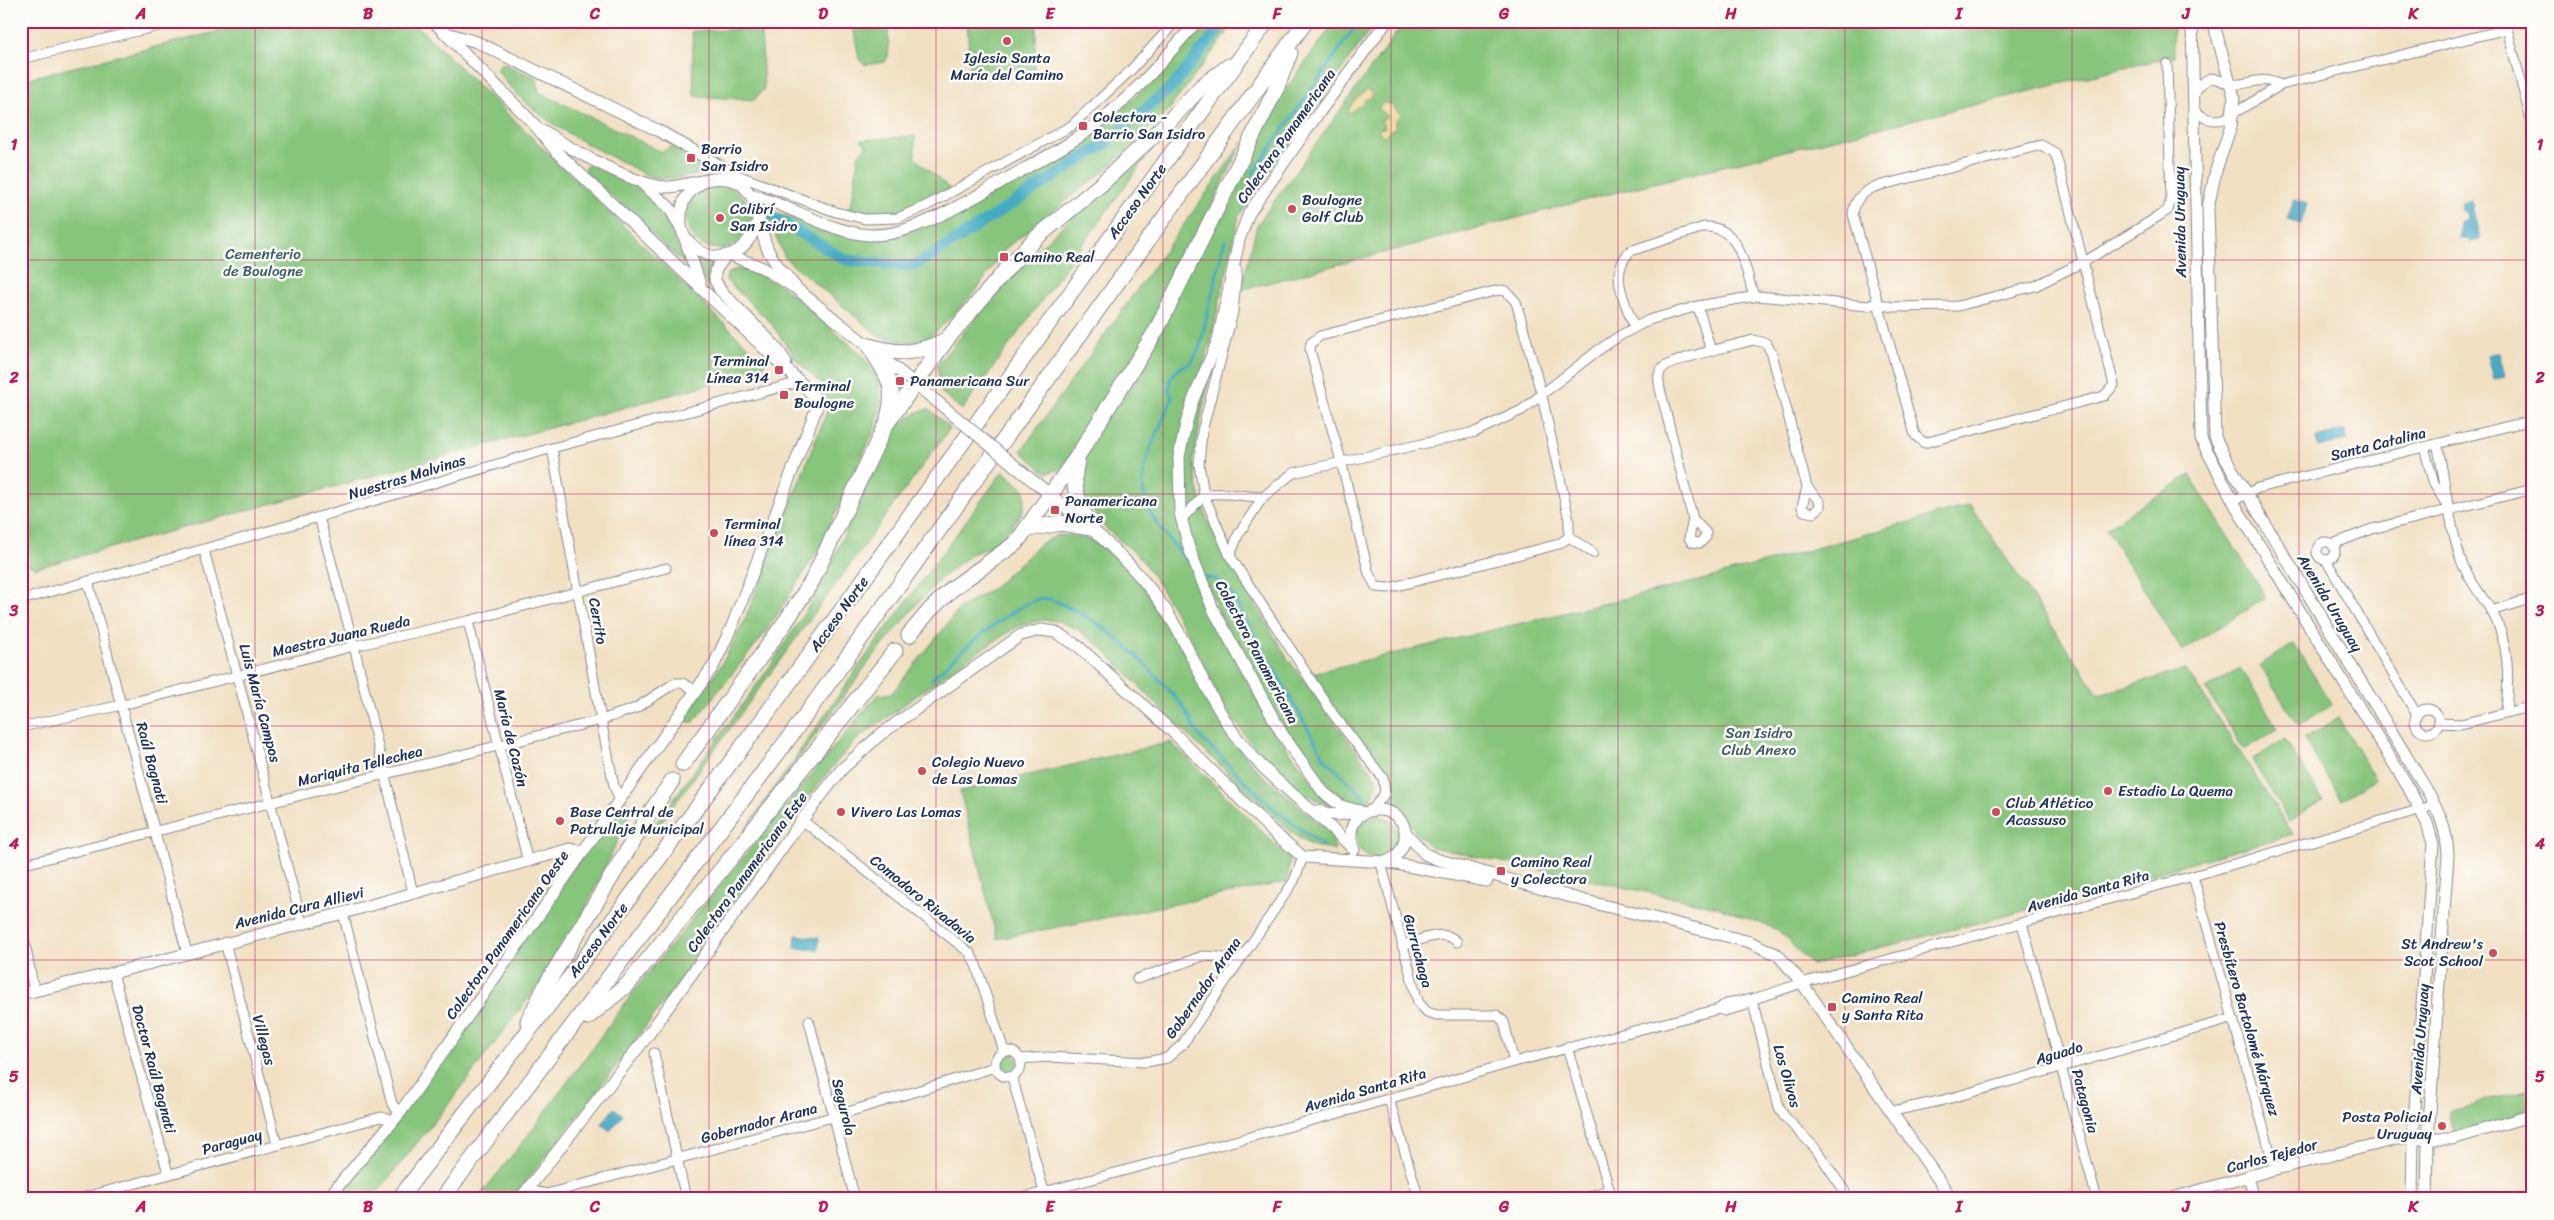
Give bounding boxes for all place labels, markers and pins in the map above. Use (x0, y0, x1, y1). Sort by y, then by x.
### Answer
marker: Iglesia Santa María del Camino (1001, 35, 1013, 47)
place label: Iglesia Santa María del Camino (951, 45, 1064, 88)
place label: Colectora - Barrio San Isidro (1093, 104, 1206, 147)
marker: Colectora - Barrio San Isidro (1077, 120, 1089, 132)
place label: Barrio San Isidro (701, 136, 769, 179)
marker: Barrio San Isidro (685, 152, 697, 164)
place label: Boulogne Golf Club (1302, 187, 1364, 230)
place label: Colibrí San Isidro (730, 196, 798, 239)
marker: Boulogne Golf Club (1286, 203, 1298, 215)
marker: Colibrí San Isidro (714, 212, 726, 224)
place label: Camino Real (1014, 244, 1095, 270)
marker: Camino Real (998, 251, 1010, 263)
place label: Terminal Línea 314 (707, 348, 770, 391)
marker: Terminal Línea 314 (773, 364, 785, 376)
place label: Panamericana Sur (910, 368, 1030, 394)
place label: Terminal Boulogne (794, 373, 855, 416)
marker: Panamericana Sur (894, 375, 906, 387)
marker: Terminal Boulogne (778, 389, 790, 401)
place label: Panamericana Norte (1065, 488, 1157, 531)
marker: Panamericana Norte (1049, 504, 1061, 516)
place label: Terminal línea 314 (724, 511, 784, 554)
marker: Terminal línea 314 (708, 527, 720, 539)
place label: Colegio Nuevo de Las Lomas (932, 749, 1025, 792)
marker: Colegio Nuevo de Las Lomas (916, 765, 928, 777)
place label: Estadio La Quema (2118, 778, 2234, 804)
marker: Estadio La Quema (2102, 785, 2114, 797)
place label: Club Atlético Acassuso (2005, 790, 2094, 833)
place label: Base Central de Patrullaje Municipal (570, 799, 705, 842)
place label: Vivero Las Lomas (851, 799, 961, 825)
marker: Vivero Las Lomas (835, 806, 847, 818)
marker: Club Atlético Acassuso (1990, 806, 2002, 818)
marker: Base Central de Patrullaje Municipal (554, 815, 566, 827)
place label: Camino Real y Colectora (1511, 849, 1592, 892)
marker: Camino Real y Colectora (1495, 865, 1507, 877)
place label: St Andrew's Scot School (2401, 931, 2484, 974)
marker: St Andrew's Scot School (2487, 947, 2499, 959)
place label: Camino Real y Santa Rita (1842, 985, 1924, 1028)
marker: Camino Real y Santa Rita (1826, 1001, 1838, 1013)
place label: Posta Policial Uruguay (2342, 1104, 2433, 1147)
marker: Posta Policial Uruguay (2436, 1120, 2448, 1132)

